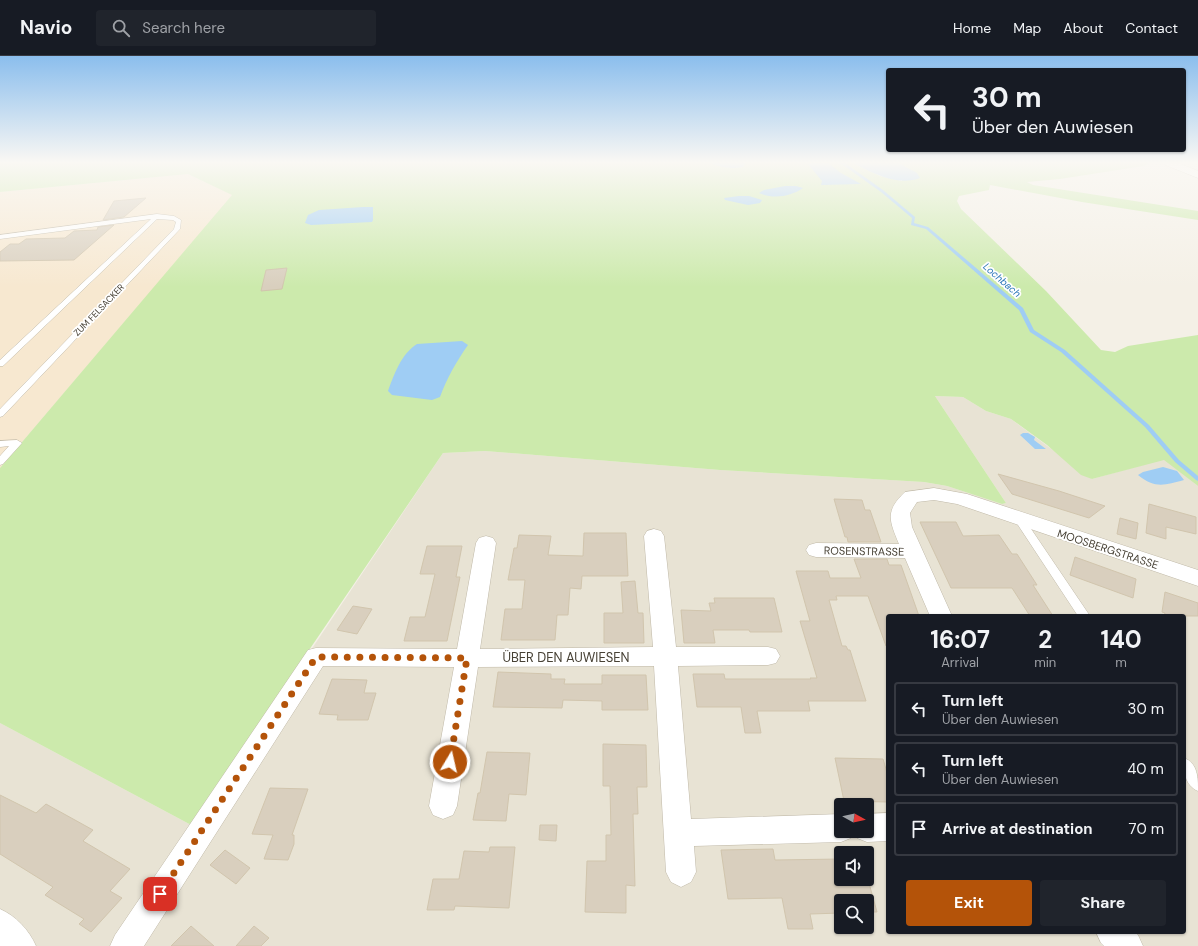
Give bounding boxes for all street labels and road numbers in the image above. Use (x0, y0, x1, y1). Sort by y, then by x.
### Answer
street label: ZUM FELSACKER (71, 281, 127, 339)
street label: MOOSBERGSTRASSE (1056, 526, 1160, 572)
street label: ROSENSTRASSE (824, 543, 904, 559)
street label: ÜBER DEN AUWIESEN (502, 649, 630, 666)

